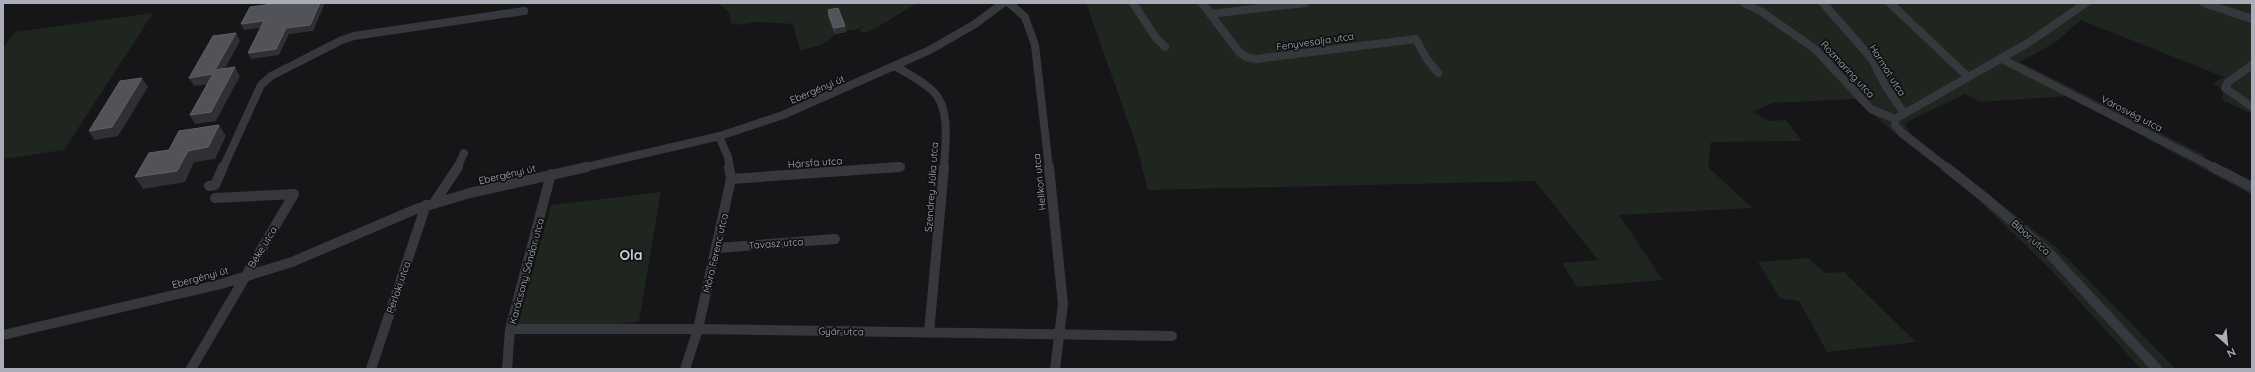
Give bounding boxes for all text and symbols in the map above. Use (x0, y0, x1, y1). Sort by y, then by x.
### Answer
street label: Fenyvesalja utca (1275, 30, 1355, 53)
street label: Rozmaring utca (1818, 38, 1877, 101)
street label: Harmat utca (1867, 42, 1909, 99)
street label: Ebergényi út (788, 72, 847, 107)
street label: Városvég utca (2099, 92, 2165, 134)
street label: Szendrey Júlia utca (922, 142, 941, 233)
street label: Helikon utca (1030, 153, 1049, 211)
street label: Hársfa utca (787, 154, 843, 171)
street label: Ebergényi út (477, 161, 537, 187)
street label: Móra Ferenc utca (700, 212, 731, 294)
street label: Karácsony Sándor utca (506, 217, 547, 325)
street label: Bíbor utca (2008, 217, 2053, 258)
street label: Béke utca (245, 224, 280, 270)
street label: Tavasz utca (748, 235, 804, 252)
district label: Ola (619, 246, 643, 264)
street label: Perlaki utca (384, 259, 413, 315)
street label: Ebergényi út (170, 264, 230, 291)
north arrow (2207, 324, 2247, 364)
street label: Gyár utca (818, 325, 864, 338)
text: N (2225, 345, 2238, 361)

